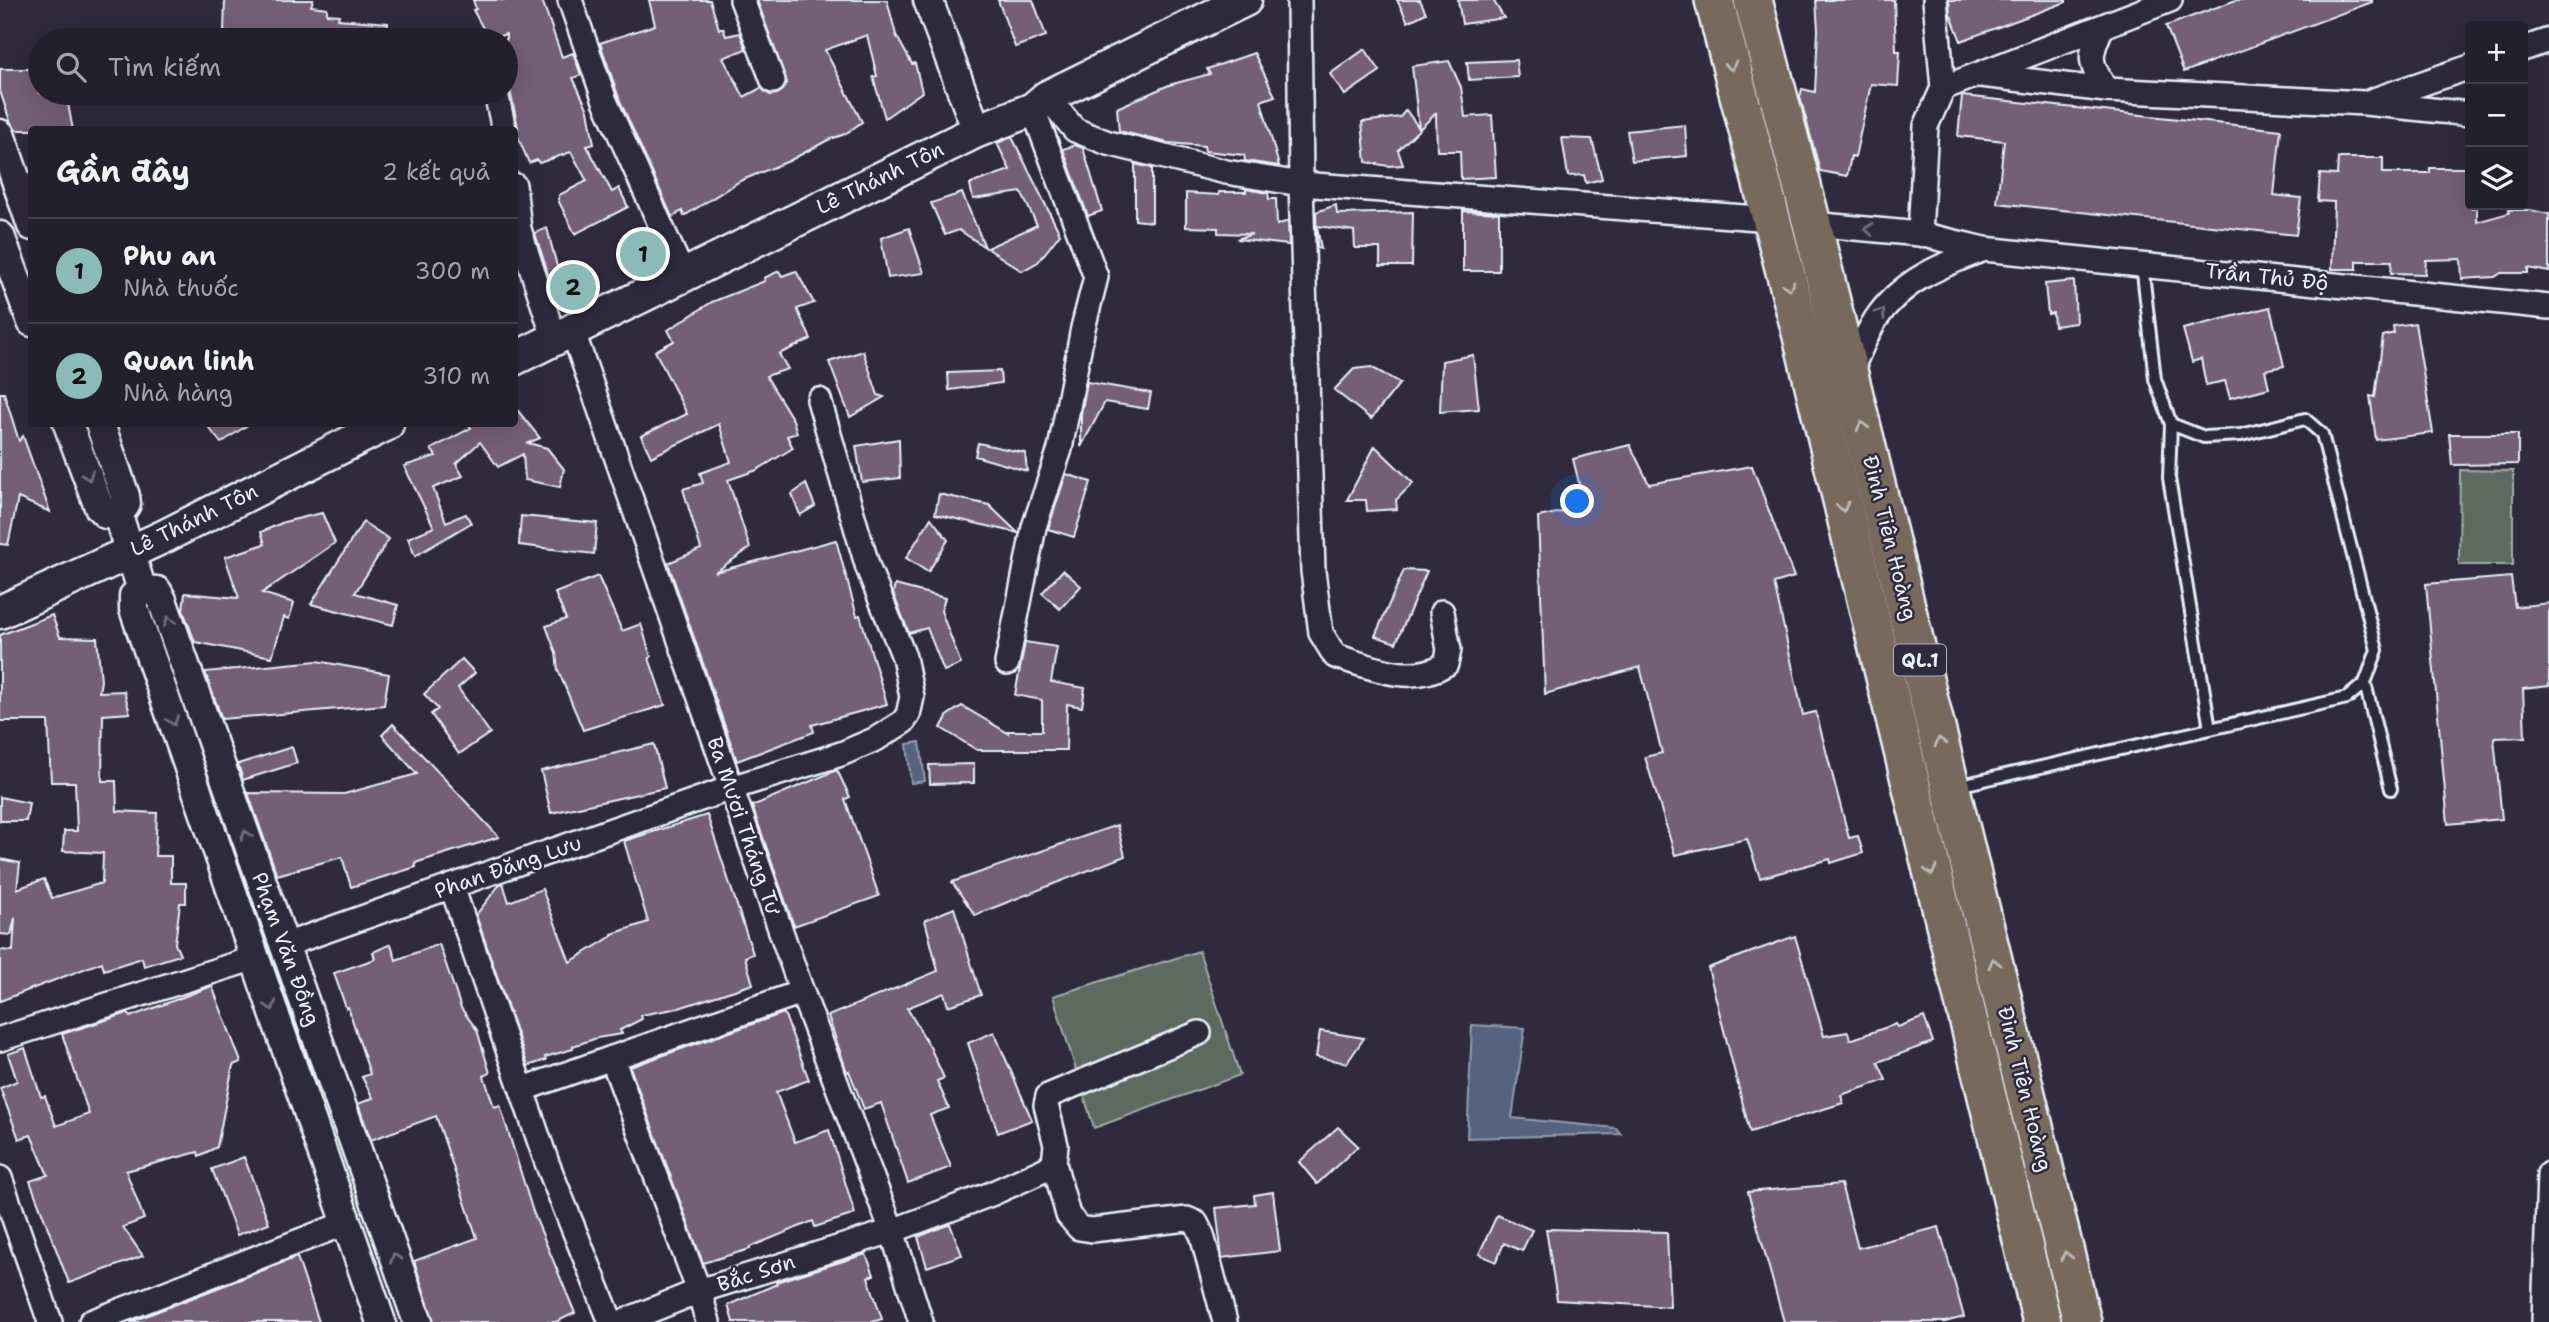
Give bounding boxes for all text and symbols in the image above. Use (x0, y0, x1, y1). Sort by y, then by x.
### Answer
map controls (2465, 21, 2528, 210)
button: + (2465, 21, 2528, 84)
search box (28, 28, 518, 105)
icon: search (52, 48, 90, 86)
text: Tìm kiếm (108, 49, 221, 84)
one-way arrow (1723, 60, 1737, 72)
button: − (2465, 84, 2528, 147)
street label: Lê Thánh Tôn (812, 135, 949, 221)
button: layers (2465, 147, 2528, 210)
text: Gần đây (56, 151, 190, 192)
text: 2 kết quả (382, 157, 490, 187)
one-way arrow (1863, 222, 1874, 237)
pin: 1 (620, 228, 666, 280)
text: Phu an (123, 238, 216, 273)
text: 1 (74, 256, 84, 286)
text: 300 m (415, 256, 490, 286)
street label: Trần Thủ Độ (2204, 257, 2330, 297)
pin: 2 (550, 261, 596, 313)
text: Nhà thuốc (123, 273, 239, 303)
one-way arrow (1781, 280, 1795, 292)
one-way arrow (1873, 308, 1885, 321)
text: Quan linh (123, 343, 254, 378)
text: 2 (71, 361, 87, 391)
text: 310 m (422, 361, 490, 391)
text: Nhà hàng (123, 378, 233, 408)
one-way arrow (1856, 420, 1870, 432)
street label: Đinh Tiên Hoàng (1856, 452, 1924, 624)
one-way arrow (79, 469, 93, 481)
street label: Lê Thánh Tôn (126, 477, 263, 563)
your location (1560, 484, 1594, 518)
one-way arrow (1835, 501, 1849, 513)
one-way arrow (163, 615, 177, 627)
road number: QL.1 (1894, 645, 1946, 676)
one-way arrow (165, 715, 179, 727)
street label: Ba Mươi Tháng Tư (700, 733, 788, 919)
one-way arrow (1934, 736, 1948, 748)
street label: Phan Đăng Lưu (431, 829, 585, 905)
one-way arrow (240, 830, 254, 842)
one-way arrow (1923, 865, 1938, 877)
street label: Phạm Văn Đồng (245, 868, 327, 1030)
one-way arrow (1988, 957, 2002, 969)
one-way arrow (263, 999, 277, 1011)
street label: Đinh Tiên Hoàng (1991, 1003, 2059, 1175)
street label: Bắc Sơn (713, 1247, 799, 1299)
one-way arrow (2060, 1250, 2074, 1262)
one-way arrow (389, 1252, 403, 1264)

